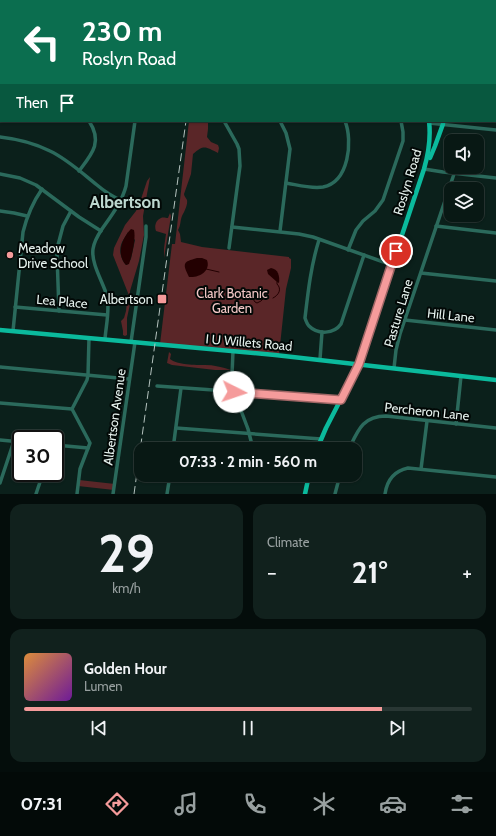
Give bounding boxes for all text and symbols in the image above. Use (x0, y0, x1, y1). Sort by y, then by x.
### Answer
text: 230 m (82, 14, 162, 48)
icon: left (16, 16, 68, 68)
text: Roslyn Road (82, 48, 176, 70)
icon: arrive (56, 92, 78, 114)
text: Then (16, 94, 48, 112)
map controls (444, 134, 484, 222)
button: sound (444, 134, 484, 174)
street label: Roslyn Road (389, 147, 425, 217)
button: layers (444, 182, 484, 222)
district label: Albertson (89, 192, 161, 212)
pin (379, 234, 413, 268)
place label: Meadow Drive School (18, 240, 88, 271)
icon: arrive (385, 240, 407, 262)
marker: Meadow Drive School (5, 250, 15, 260)
street label: Pasture Lane (380, 277, 416, 349)
park label: Clark Botanic Garden (196, 285, 268, 316)
street label: Lea Place (36, 291, 89, 311)
place label: Albertson (100, 291, 153, 307)
marker: Albertson (156, 293, 168, 305)
street label: Hill Lane (427, 305, 476, 325)
street label: I U Willets Road (205, 330, 293, 354)
street label: Albertson Avenue (99, 367, 129, 466)
position arrow (213, 371, 255, 413)
street label: Percheron Lane (384, 399, 471, 423)
speed limit sign: 30 (12, 430, 64, 482)
text: 07:33 · 2 min · 560 m (179, 453, 317, 471)
text: 29 (98, 522, 155, 585)
text: Climate (267, 534, 309, 550)
text: 21° (352, 554, 387, 591)
text: − (267, 559, 277, 586)
text: + (462, 559, 472, 586)
text: km/h (112, 580, 141, 596)
text: Golden Hour (84, 660, 167, 678)
text: Lumen (84, 678, 123, 694)
icon: previous (88, 717, 110, 739)
icon: pause (237, 717, 259, 739)
icon: next (386, 717, 408, 739)
icon: directions (103, 790, 131, 818)
icon: music (172, 790, 200, 818)
icon: phone (241, 790, 269, 818)
icon: climate (310, 790, 338, 818)
icon: car (379, 790, 407, 818)
icon: filters (448, 790, 476, 818)
text: 07:31 (20, 793, 63, 815)

